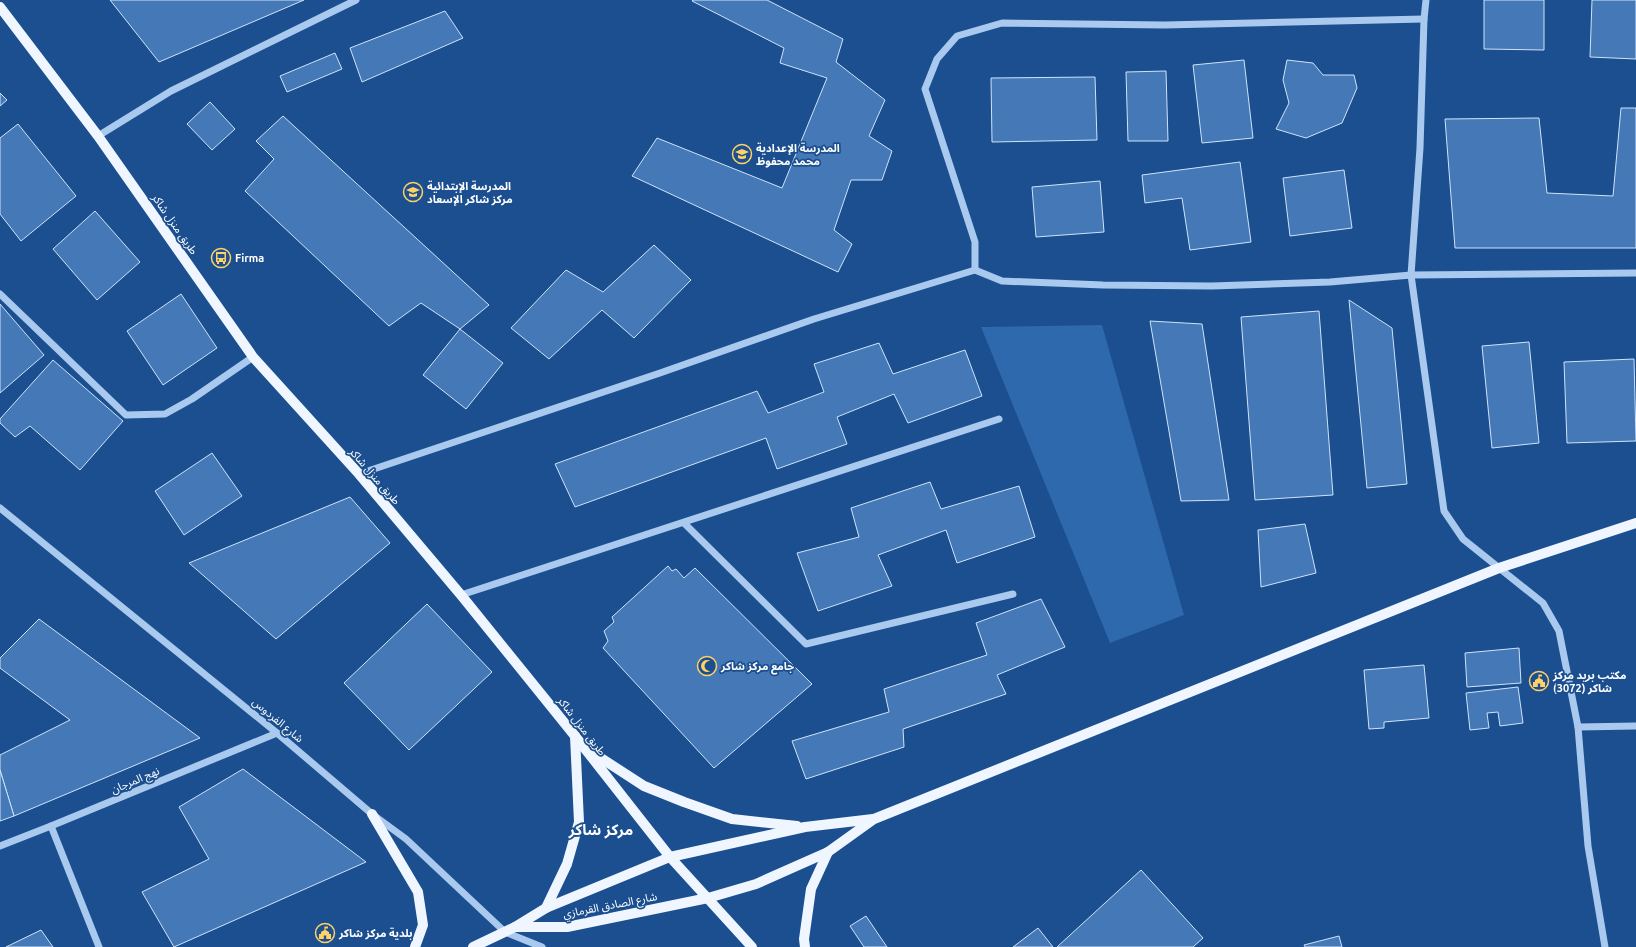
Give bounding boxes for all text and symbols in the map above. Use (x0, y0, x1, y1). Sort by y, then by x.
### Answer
place label: المدرسة الإعدادية محمد محفوظ (756, 142, 840, 168)
school or university icon: المدرسة الإعدادية محمد محفوظ (731, 143, 753, 165)
place label: المدرسة الإبتدائية مركز شاكر الإسعاد (427, 180, 513, 206)
school or university icon: المدرسة الإبتدائية مركز شاكر الإسعاد (402, 181, 424, 203)
street label: طريق منزل شاكر (148, 191, 200, 257)
bus stop icon: Firma (210, 247, 232, 269)
place label: Firma (235, 252, 264, 264)
street label: طريق منزل شاكر (346, 445, 403, 507)
mosque icon: جامع مركز شاكر (696, 655, 718, 677)
place label: جامع مركز شاكر (720, 660, 794, 675)
place label: مكتب بريد مركز شاكر (3072) (1552, 669, 1626, 695)
public building icon: مكتب بريد مركز شاكر (3072) (1528, 670, 1550, 692)
street label: طريق منزل شاكر (554, 694, 609, 758)
street label: شارع الفردوس (249, 695, 306, 746)
street label: نهج المرجان (109, 764, 162, 797)
district label: مركز شاكر (568, 821, 633, 839)
street label: شارع الصادق القرمازي (562, 890, 659, 923)
public building icon: بلدية مركز شاكر (314, 922, 336, 944)
place label: بلدية مركز شاكر (338, 927, 413, 940)

